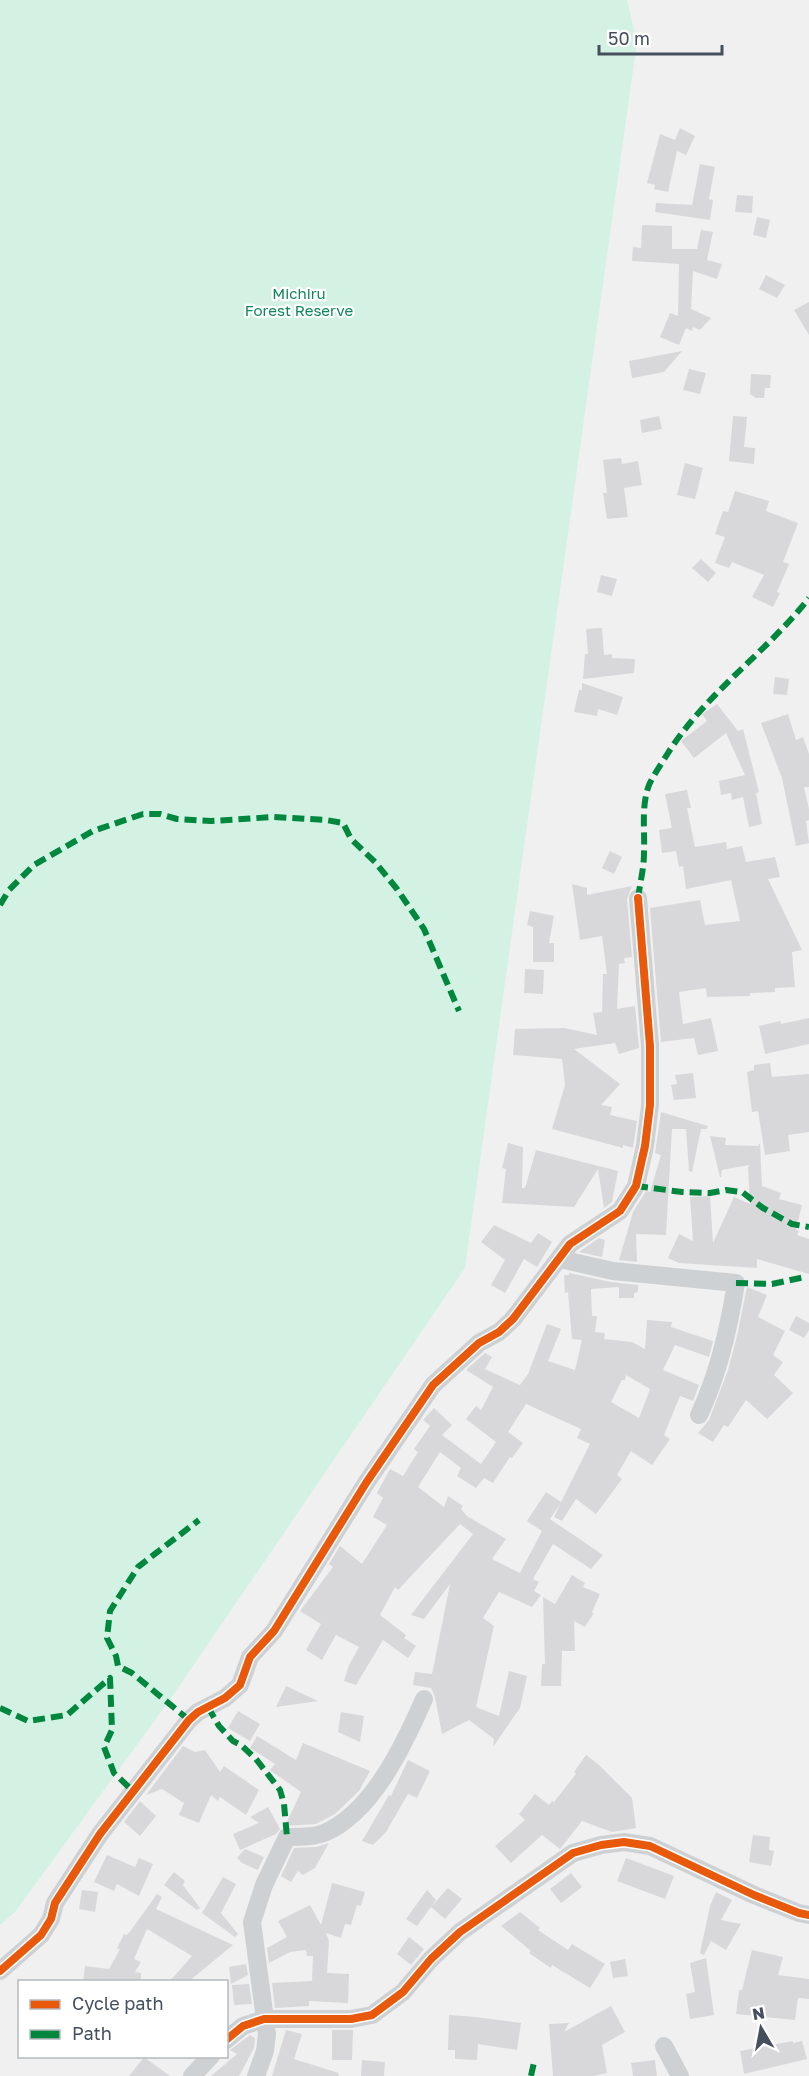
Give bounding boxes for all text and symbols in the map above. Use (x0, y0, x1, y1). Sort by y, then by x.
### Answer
scale bar (599, 18, 722, 56)
text: 50 m (608, 27, 650, 49)
park label: Michiru Forest Reserve (245, 284, 353, 319)
legend (18, 1980, 228, 2058)
text: Cycle path (72, 1992, 164, 2014)
north arrow (731, 1998, 791, 2058)
text: N (751, 2002, 766, 2024)
text: Path (72, 2022, 112, 2044)

